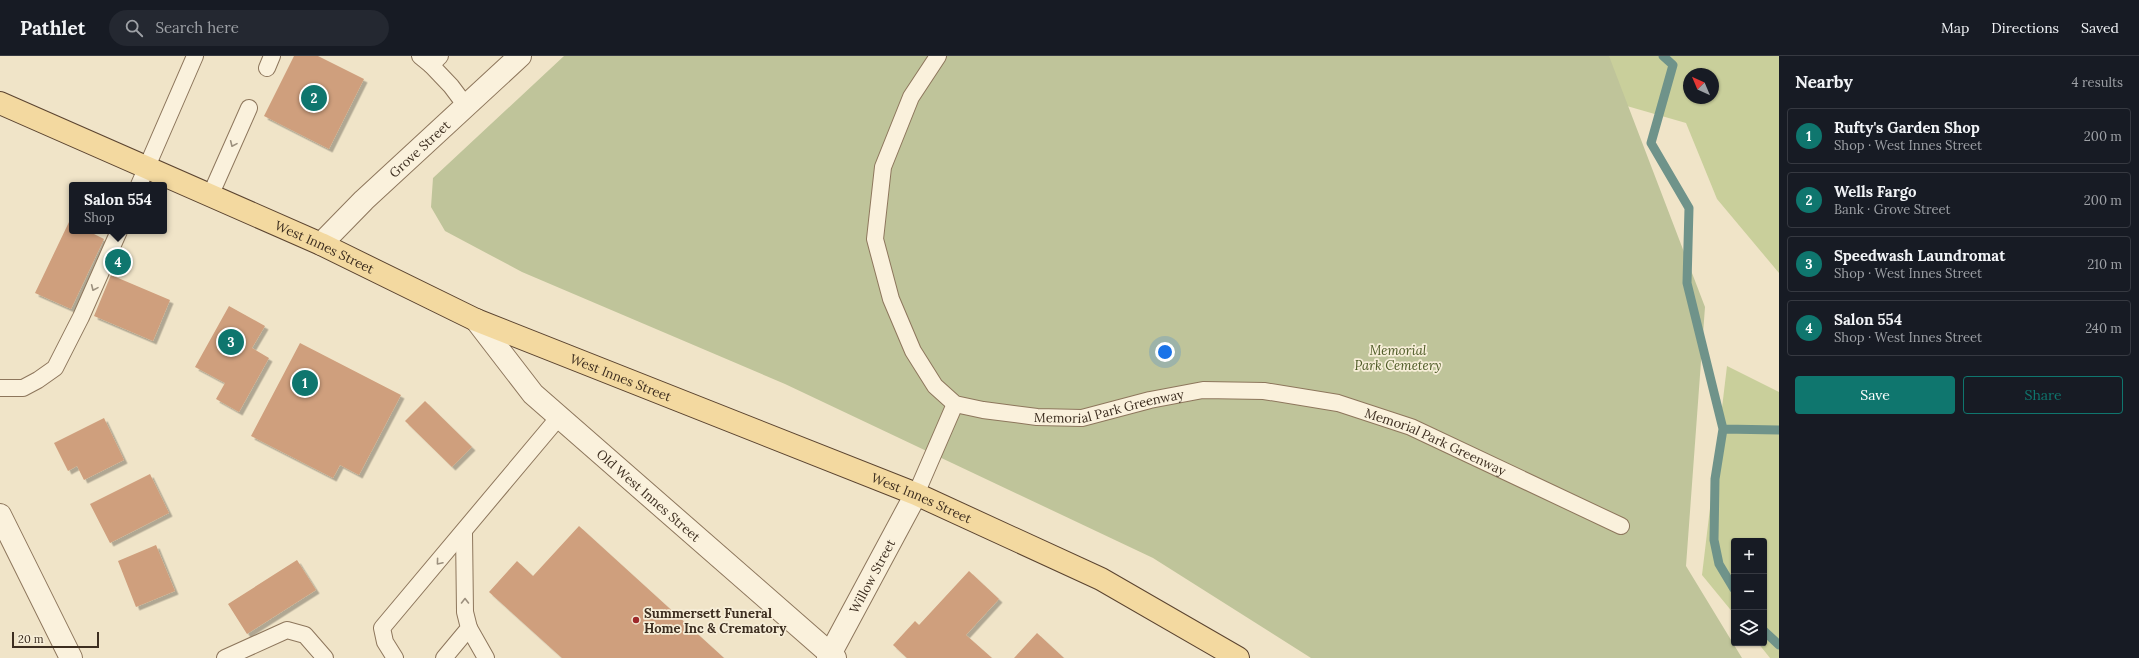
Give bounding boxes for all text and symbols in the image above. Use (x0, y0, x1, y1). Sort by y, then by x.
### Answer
search box (109, 10, 389, 46)
text: Pathlet (20, 16, 85, 40)
icon: search (123, 17, 145, 39)
text: Search here (155, 18, 239, 37)
text: Map (1941, 19, 1969, 37)
text: Directions (1991, 19, 2059, 37)
text: Saved (2081, 19, 2119, 37)
north arrow (1683, 68, 1719, 104)
text: Nearby (1795, 71, 1853, 93)
text: 4 results (2072, 74, 2123, 91)
pin: 2 (301, 83, 327, 113)
street label: Grove Street (386, 117, 454, 181)
text: Rufty's Garden Shop (1834, 118, 1980, 137)
text: 1 (1806, 128, 1812, 145)
text: 200 m (2084, 128, 2122, 145)
text: Shop · West Innes Street (1834, 137, 1982, 154)
one-way arrow (230, 140, 238, 147)
popup (69, 182, 167, 234)
text: Wells Fargo (1834, 182, 1917, 201)
text: Salon 554 (84, 190, 152, 209)
text: 2 (1806, 192, 1812, 209)
text: 200 m (2084, 192, 2122, 209)
text: Bank · Grove Street (1834, 201, 1951, 218)
text: Shop (84, 209, 114, 226)
street label: West Innes Street (272, 217, 377, 278)
text: Speedwash Laundromat (1834, 246, 2005, 265)
pin: 4 (105, 247, 131, 277)
text: 3 (1805, 256, 1813, 273)
text: 210 m (2087, 256, 2122, 273)
text: Shop · West Innes Street (1834, 265, 1982, 282)
one-way arrow (91, 284, 99, 292)
text: Salon 554 (1834, 310, 1902, 329)
text: 4 (1805, 320, 1813, 337)
text: 240 m (2085, 320, 2122, 337)
pin: 3 (218, 327, 244, 357)
text: Shop · West Innes Street (1834, 329, 1982, 346)
your location (1155, 342, 1175, 362)
park label: Memorial Park Cemetery (1354, 342, 1442, 374)
street label: West Innes Street (568, 350, 674, 405)
pin: 1 (292, 368, 318, 398)
button: Save (1795, 376, 1955, 414)
button: Share (1963, 376, 2123, 414)
street label: Memorial Park Greenway (1034, 386, 1185, 427)
street label: Memorial Park Greenway (1362, 404, 1509, 480)
street label: Old West Innes Street (593, 445, 704, 545)
street label: West Innes Street (869, 469, 974, 527)
street label: Willow Street (846, 536, 899, 616)
map controls (1731, 538, 1767, 646)
button: + (1731, 538, 1767, 574)
one-way arrow (437, 557, 444, 565)
button: − (1731, 574, 1767, 610)
one-way arrow (461, 598, 469, 604)
place label: Summersett Funeral Home Inc & Crematory (644, 605, 787, 637)
button: layers (1731, 610, 1767, 646)
marker: Summersett Funeral Home Inc & Crematory (631, 615, 641, 625)
scale bar (12, 630, 99, 649)
text: 20 m (18, 632, 43, 646)

